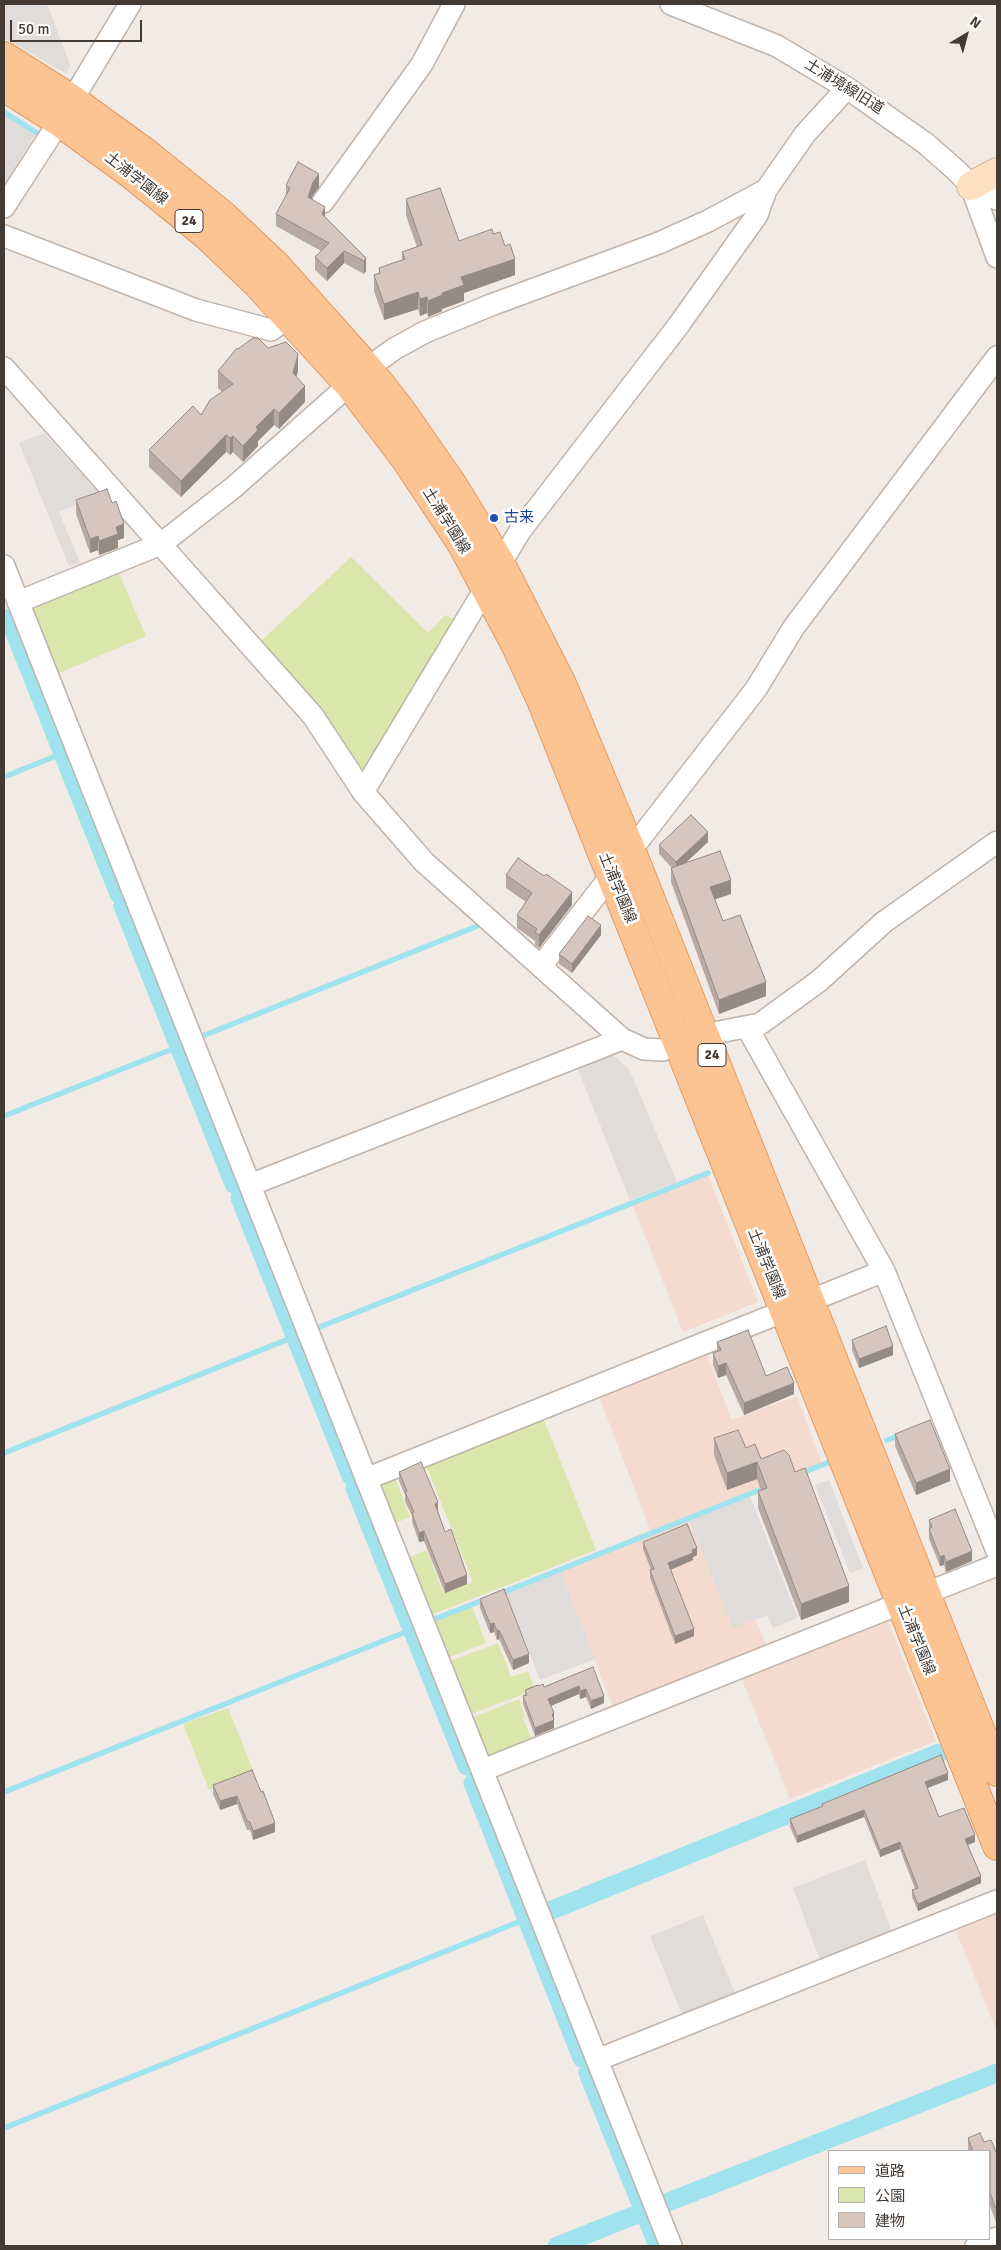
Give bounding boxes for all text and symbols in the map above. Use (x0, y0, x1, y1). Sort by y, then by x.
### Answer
scale bar (12, 10, 145, 42)
north arrow (941, 10, 991, 60)
text: N (966, 13, 984, 32)
text: 50 m (18, 20, 49, 38)
street label: 土浦境線旧道 (801, 56, 887, 118)
street label: 土浦学園線 (101, 149, 171, 209)
road number: 24 (175, 210, 203, 232)
street label: 土浦学園線 (418, 484, 474, 558)
place label: 古来 (504, 509, 534, 527)
marker: 古来 (488, 512, 500, 524)
street label: 土浦学園線 (595, 850, 639, 926)
road number: 24 (698, 1044, 726, 1066)
street label: 土浦学園線 (744, 1226, 788, 1302)
street label: 土浦学園線 (894, 1602, 938, 1678)
legend (828, 2150, 991, 2240)
text: 道路 (875, 2162, 905, 2180)
text: 公園 (875, 2187, 905, 2205)
text: 建物 (875, 2212, 905, 2230)

